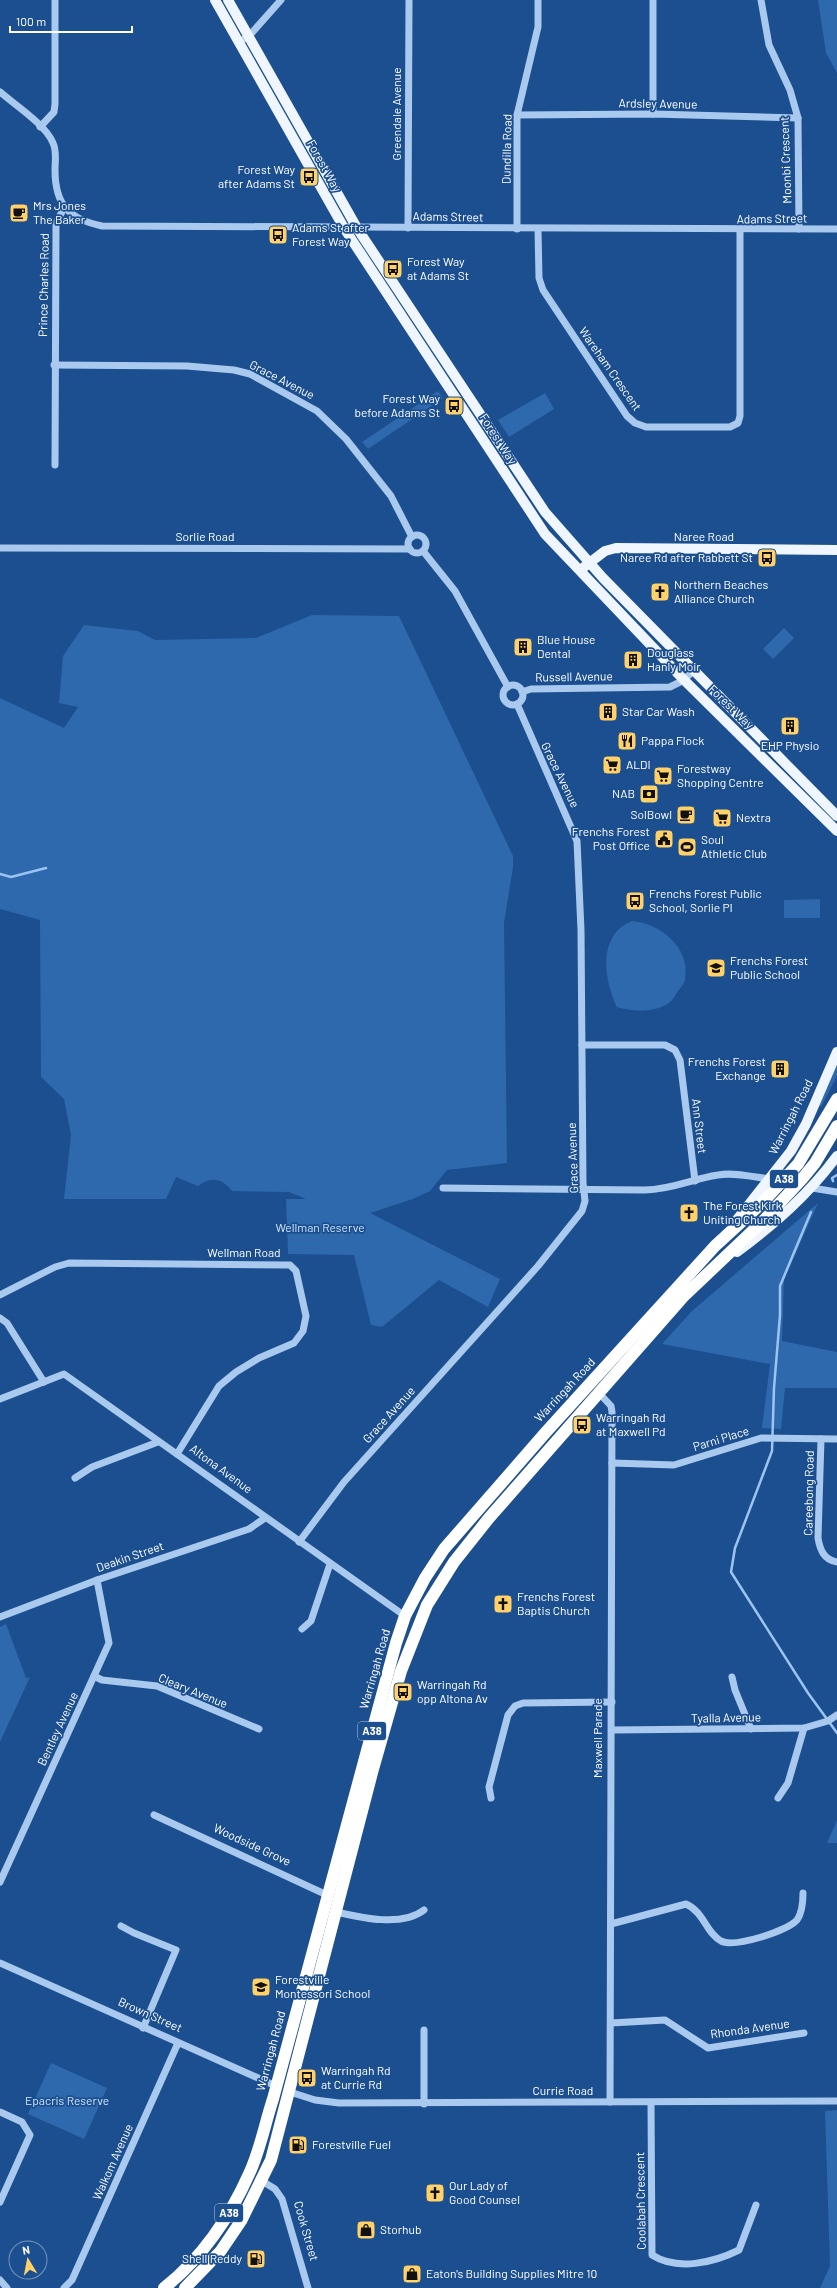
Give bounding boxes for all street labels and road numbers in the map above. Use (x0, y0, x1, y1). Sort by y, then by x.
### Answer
street label: Greendale Avenue (389, 67, 403, 161)
street label: Ardsley Avenue (618, 95, 698, 111)
street label: Dundilla Road (498, 114, 514, 184)
street label: Moonbi Crescent (776, 116, 794, 204)
street label: Forest Way (305, 137, 345, 194)
street label: Adams Street (413, 208, 483, 224)
street label: Adams Street (737, 210, 807, 226)
street label: Prince Charles Road (35, 233, 51, 337)
street label: Wareham Crescent (577, 324, 645, 413)
street label: Grace Avenue (248, 357, 317, 401)
street label: Forest Way (477, 411, 521, 467)
street label: Sorlie Road (175, 529, 235, 543)
street label: Naree Road (674, 529, 734, 543)
street label: Russell Avenue (535, 668, 613, 684)
street label: Forest Way (706, 681, 758, 732)
street label: Grace Avenue (539, 740, 583, 810)
street label: Warringah Road (765, 1077, 815, 1156)
street label: Ann Street (690, 1098, 710, 1154)
street label: Grace Avenue (564, 1122, 580, 1194)
road number: A38 (770, 1170, 798, 1188)
street label: Wellman Road (207, 1245, 281, 1259)
street label: Warringah Road (531, 1354, 597, 1424)
street label: Grace Avenue (359, 1383, 417, 1445)
street label: Parni Place (691, 1423, 751, 1453)
street label: Altona Avenue (188, 1441, 256, 1496)
street label: Careebong Road (800, 1450, 816, 1536)
street label: Deakin Street (94, 1538, 165, 1574)
street label: Warringah Road (356, 1627, 392, 1710)
street label: Cleary Avenue (157, 1670, 230, 1710)
street label: Bentley Avenue (34, 1689, 80, 1768)
street label: Maxwell Parade (590, 1698, 604, 1778)
street label: Tyalla Avenue (691, 1709, 761, 1725)
road number: A38 (358, 1722, 386, 1740)
street label: Woodside Grove (212, 1820, 293, 1868)
street label: Brown Street (116, 1994, 185, 2034)
street label: Warringah Road (253, 2009, 287, 2092)
street label: Rhonda Avenue (709, 2016, 790, 2040)
street label: Currie Road (533, 2083, 593, 2097)
street label: Walkom Avenue (89, 2121, 135, 2202)
street label: Coolabah Crescent (632, 2152, 648, 2250)
street label: Cook Street (292, 2199, 322, 2262)
road number: A38 (215, 2204, 243, 2222)

